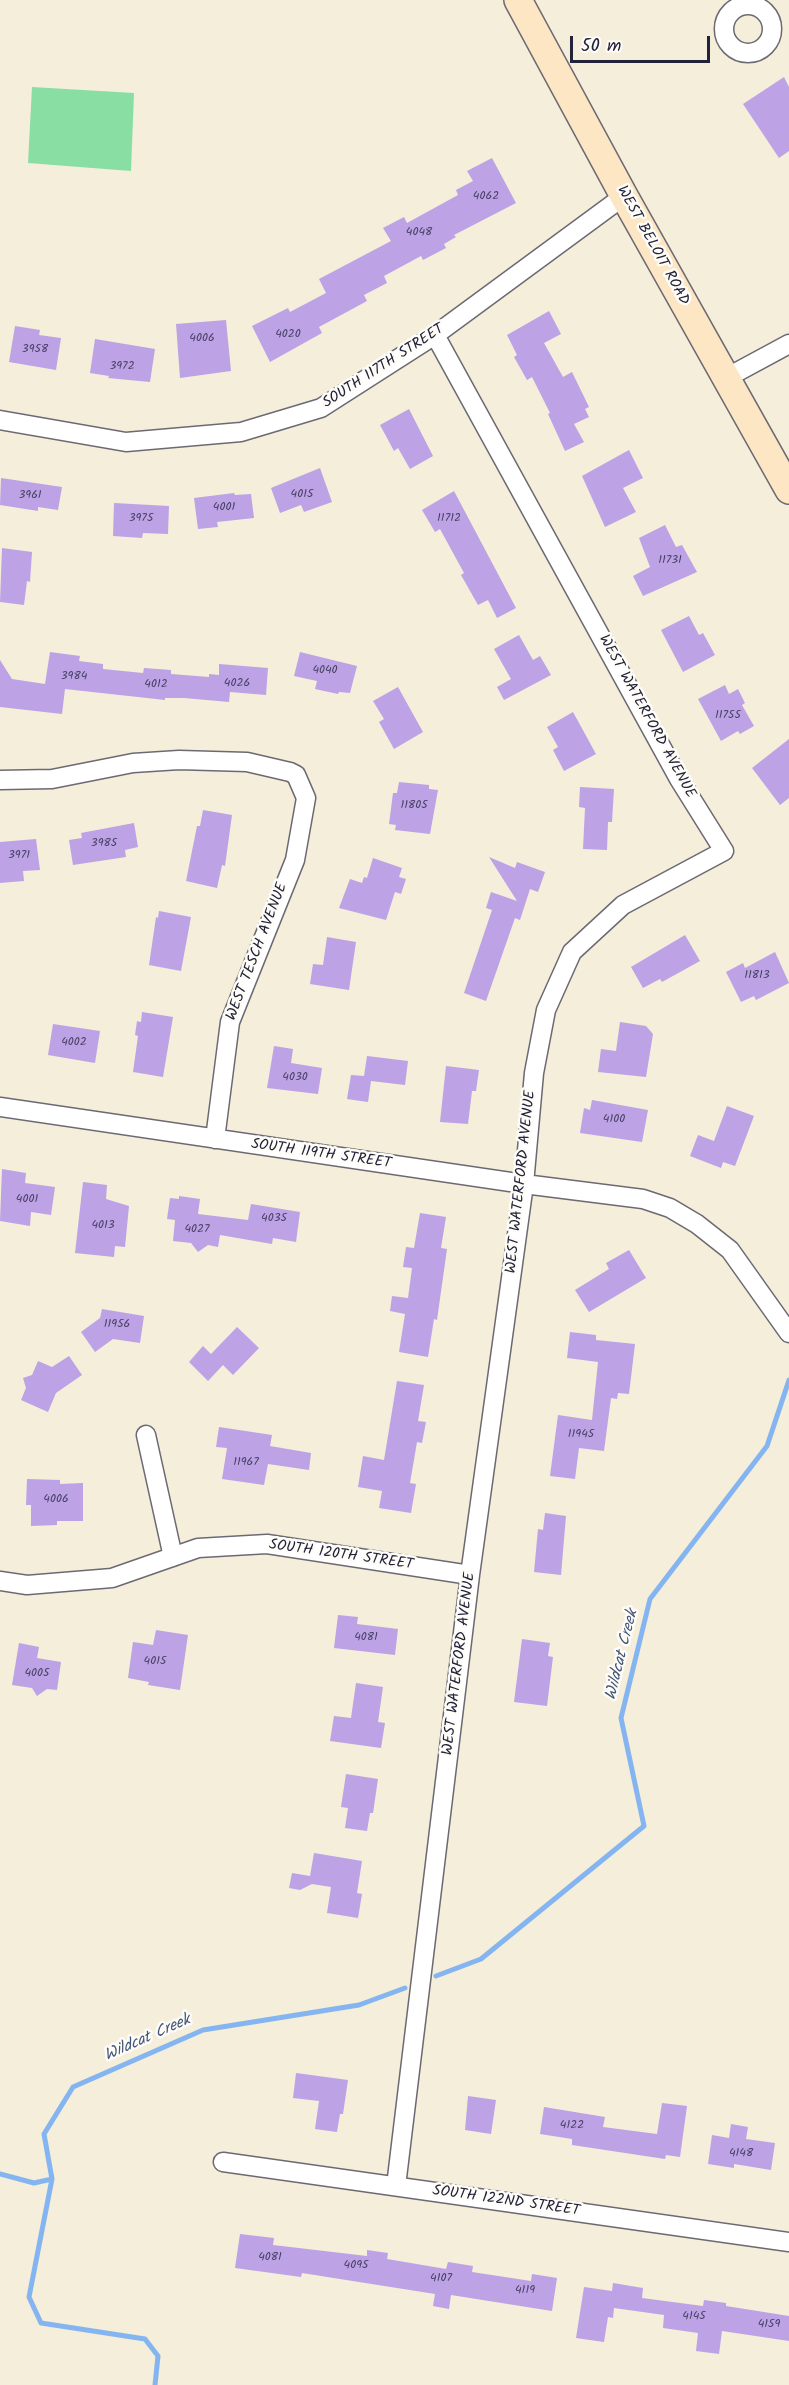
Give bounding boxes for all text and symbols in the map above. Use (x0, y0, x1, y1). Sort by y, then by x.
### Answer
scale bar (573, 24, 712, 62)
text: 50 m (581, 32, 621, 61)
street label: WEST BELOIT ROAD (612, 183, 692, 309)
house number: 4062 (473, 190, 499, 204)
house number: 4048 (406, 226, 432, 240)
street label: SOUTH 117TH STREET (320, 321, 448, 413)
house number: 4020 (275, 328, 301, 342)
house number: 4006 (189, 332, 215, 346)
house number: 3958 (22, 343, 48, 357)
house number: 3972 (109, 360, 135, 374)
house number: 4015 (291, 488, 313, 502)
house number: 3961 (18, 489, 42, 503)
house number: 4001 (213, 501, 235, 515)
house number: 3975 (129, 512, 153, 526)
house number: 11712 (437, 512, 461, 526)
house number: 11731 (658, 554, 682, 568)
street label: WEST WATERFORD AVENUE (593, 632, 699, 802)
house number: 4040 (312, 664, 338, 678)
house number: 3984 (61, 670, 87, 684)
house number: 4026 (224, 677, 250, 691)
house number: 4012 (144, 678, 168, 692)
house number: 11755 (715, 709, 741, 723)
house number: 11805 (400, 799, 428, 813)
house number: 3985 (91, 837, 117, 851)
house number: 3971 (8, 849, 30, 863)
street label: WEST TESCH AVENUE (223, 881, 293, 1023)
house number: 11813 (744, 969, 770, 983)
house number: 4002 (61, 1036, 87, 1050)
house number: 4030 (282, 1071, 308, 1085)
street label: WEST WATERFORD AVENUE (503, 1089, 541, 1275)
house number: 4100 (603, 1113, 625, 1127)
street label: SOUTH 119TH STREET (250, 1136, 392, 1174)
house number: 4001 (16, 1193, 38, 1207)
house number: 4035 (261, 1212, 287, 1226)
house number: 4013 (91, 1219, 115, 1233)
house number: 4027 (184, 1223, 210, 1237)
house number: 11956 (104, 1318, 130, 1332)
house number: 11945 (568, 1428, 594, 1442)
house number: 11967 (233, 1456, 259, 1470)
house number: 4006 (43, 1493, 69, 1507)
street label: SOUTH 120TH STREET (268, 1537, 414, 1575)
street label: WEST WATERFORD AVENUE (440, 1571, 480, 1757)
water label: Wildcat Creek (603, 1608, 643, 1702)
house number: 4081 (354, 1631, 378, 1645)
house number: 4015 (144, 1655, 166, 1669)
house number: 4005 (24, 1667, 50, 1681)
water label: Wildcat Creek (102, 2011, 194, 2067)
house number: 4122 (560, 2119, 584, 2133)
house number: 4148 (729, 2147, 753, 2161)
street label: SOUTH 122ND STREET (431, 2183, 581, 2221)
house number: 4081 (258, 2251, 282, 2265)
house number: 4095 (344, 2259, 368, 2273)
house number: 4107 (430, 2272, 452, 2286)
house number: 4119 (515, 2284, 535, 2298)
house number: 4145 (682, 2310, 706, 2324)
house number: 4159 (758, 2318, 780, 2332)

